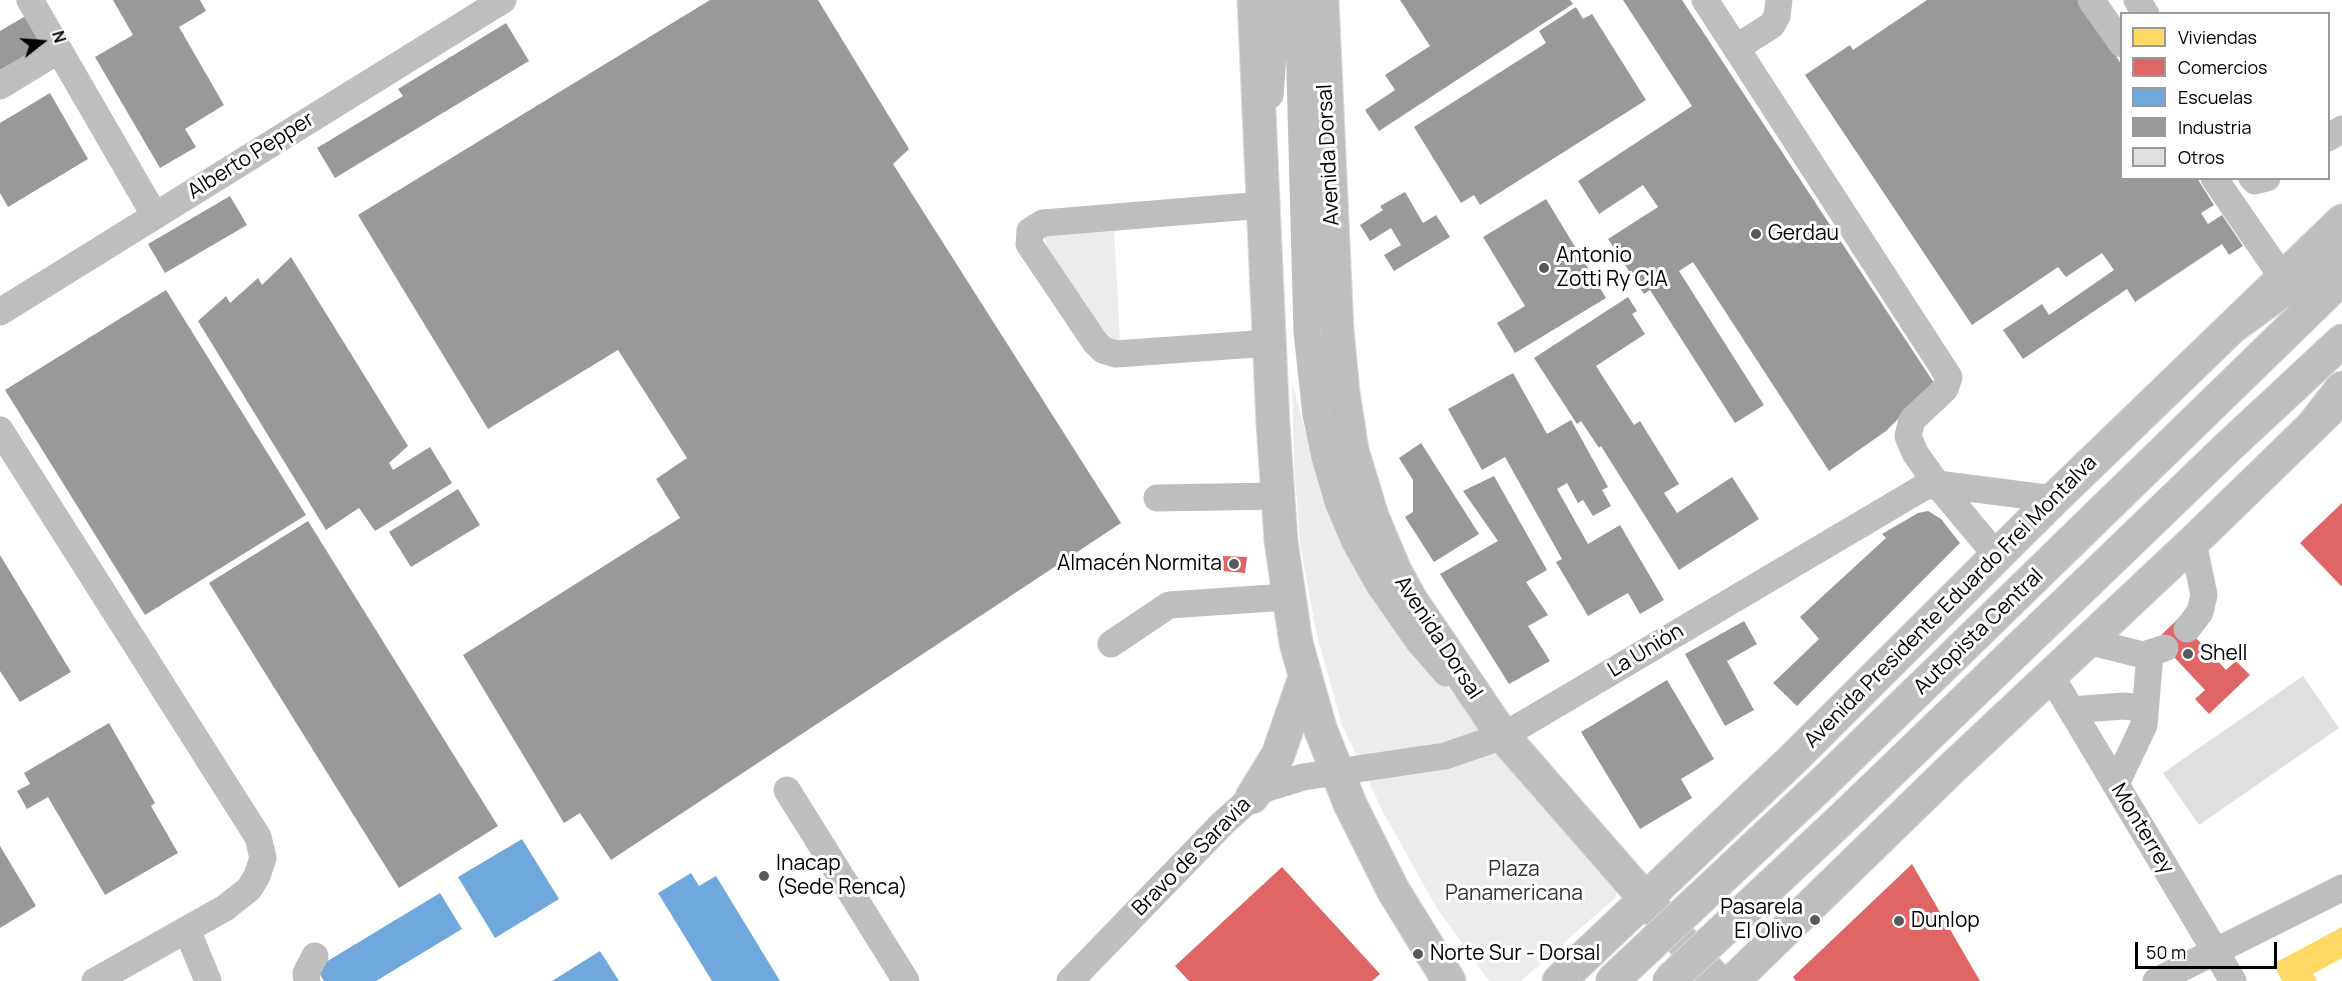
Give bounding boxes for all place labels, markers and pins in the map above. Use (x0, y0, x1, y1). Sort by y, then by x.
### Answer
place label: Gerdau (1768, 221, 1839, 247)
marker: Gerdau (1749, 227, 1763, 241)
place label: Antonio Zotti Ry CIA (1556, 243, 1668, 293)
marker: Antonio Zotti Ry CIA (1537, 261, 1551, 275)
place label: Almacén Normita (1057, 551, 1222, 577)
marker: Almacén Normita (1227, 557, 1241, 571)
place label: Shell (2200, 641, 2248, 667)
marker: Shell (2181, 647, 2195, 661)
place label: Inacap (Sede Renca) (776, 851, 908, 901)
marker: Inacap (Sede Renca) (757, 869, 771, 883)
place label: Pasarela El Olivo (1720, 895, 1803, 945)
place label: Dunlop (1911, 908, 1980, 934)
marker: Pasarela El Olivo (1808, 913, 1822, 927)
marker: Dunlop (1892, 914, 1906, 928)
place label: Norte Sur - Dorsal (1430, 941, 1600, 967)
marker: Norte Sur - Dorsal (1411, 947, 1425, 961)

